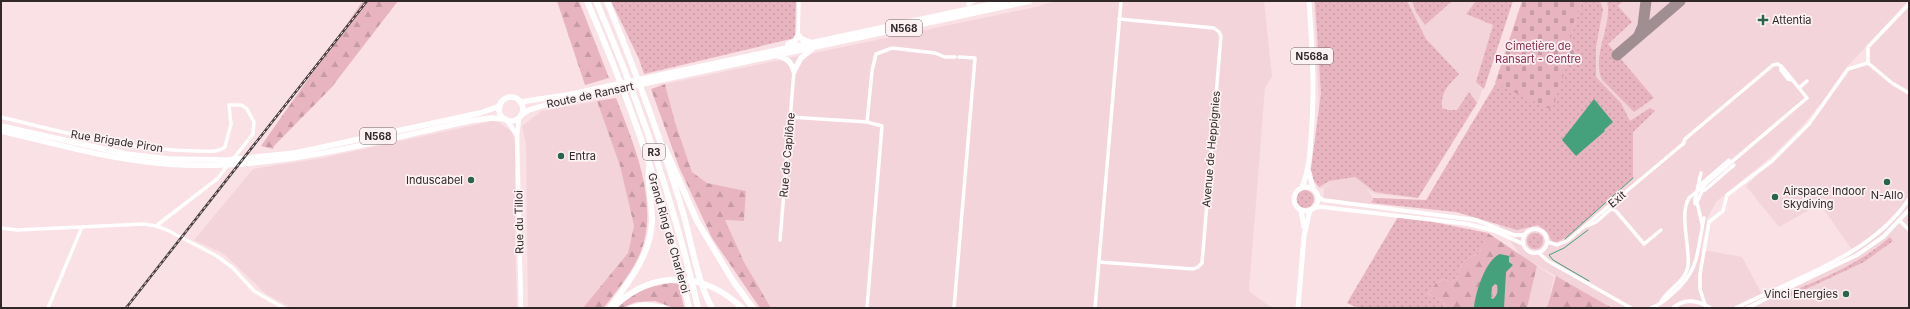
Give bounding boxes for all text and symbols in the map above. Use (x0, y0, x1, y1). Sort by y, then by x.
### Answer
place label: Attentia (1772, 13, 1812, 27)
marker: Attentia (1757, 14, 1769, 26)
road number: N568 (886, 20, 922, 36)
park label: Cimetière de Ransart - Centre (1495, 39, 1581, 66)
road number: N568a (1291, 48, 1333, 64)
street label: Route de Ransart (545, 79, 635, 111)
street label: Avenue de Heppignies (1199, 90, 1223, 208)
street label: Rue de Capilône (776, 112, 798, 198)
street label: Rue Brigade Piron (70, 127, 164, 155)
road number: N568 (360, 128, 396, 144)
road number: R3 (643, 144, 665, 160)
place label: Entra (569, 149, 596, 163)
marker: Entra (556, 151, 566, 161)
street label: Grand Ring de Charleroi (645, 171, 693, 295)
place label: Induscabel (406, 173, 463, 187)
marker: Induscabel (466, 175, 476, 185)
marker: N-Allo (1882, 177, 1892, 187)
place label: Airspace Indoor Skydiving (1783, 184, 1866, 211)
street label: Exit (1605, 187, 1629, 210)
place label: N-Allo (1871, 188, 1904, 202)
street label: Rue du Tilloi (511, 190, 527, 254)
marker: Airspace Indoor Skydiving (1770, 192, 1780, 202)
place label: Vinci Energies (1764, 287, 1838, 301)
marker: Vinci Energies (1841, 289, 1851, 299)

